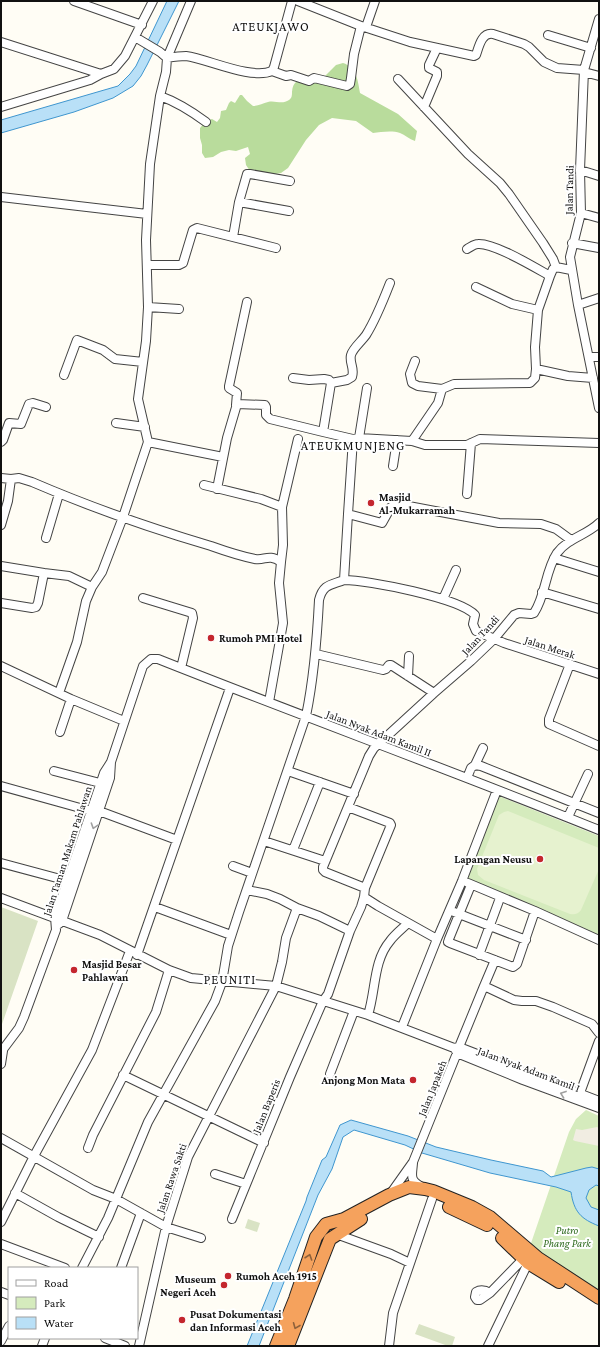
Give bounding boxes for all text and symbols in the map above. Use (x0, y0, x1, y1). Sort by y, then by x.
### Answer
district label: ATEUKJAWO (232, 19, 310, 34)
street label: Jalan Tandi (563, 165, 576, 216)
district label: ATEUKMUNJENG (301, 438, 405, 453)
place label: Masjid Al-Mukarramah (378, 491, 456, 516)
marker: Masjid Al-Mukarramah (366, 498, 376, 508)
street label: Jalan Tandi (458, 613, 502, 659)
place label: Rumoh PMI Hotel (219, 632, 303, 644)
marker: Rumoh PMI Hotel (206, 633, 216, 643)
street label: Jalan Merak (522, 633, 577, 662)
street label: Jalan Nyak Adam Kamil II (324, 707, 433, 760)
street label: Jalan Taman Makam Pahlawan (40, 785, 95, 919)
one-way arrow (90, 822, 99, 829)
place label: Lapangan Neusu (454, 853, 533, 865)
marker: Lapangan Neusu (535, 854, 545, 864)
place label: Masjid Besar Pahlawan (82, 958, 142, 983)
marker: Masjid Besar Pahlawan (69, 965, 79, 975)
district label: PEUNITI (204, 972, 256, 987)
street label: Jalan Nyak Adam Kamil I (475, 1044, 582, 1095)
street label: Jalan Japakeh (415, 1058, 450, 1119)
place label: Anjong Mon Mata (320, 1074, 406, 1087)
marker: Anjong Mon Mata (408, 1075, 418, 1085)
street label: Jalan Baperis (249, 1077, 283, 1136)
one-way arrow (559, 1091, 566, 1099)
street label: Jalan Rawa Sakti (153, 1142, 189, 1216)
park label: Putro Phang Park (543, 1224, 592, 1250)
one-way arrow (305, 1254, 313, 1261)
legend (8, 1267, 138, 1339)
place label: Rumoh Aceh 1915 (236, 1270, 317, 1282)
marker: Rumoh Aceh 1915 (223, 1271, 233, 1281)
place label: Museum Negeri Aceh (160, 1273, 217, 1298)
text: Road (44, 1276, 69, 1290)
marker: Museum Negeri Aceh (219, 1280, 229, 1290)
text: Park (44, 1296, 66, 1310)
place label: Pusat Dokumentasi dan Informasi Aceh (190, 1308, 282, 1333)
marker: Pusat Dokumentasi dan Informasi Aceh (177, 1315, 187, 1325)
text: Water (44, 1316, 74, 1330)
one-way arrow (293, 1322, 301, 1330)

